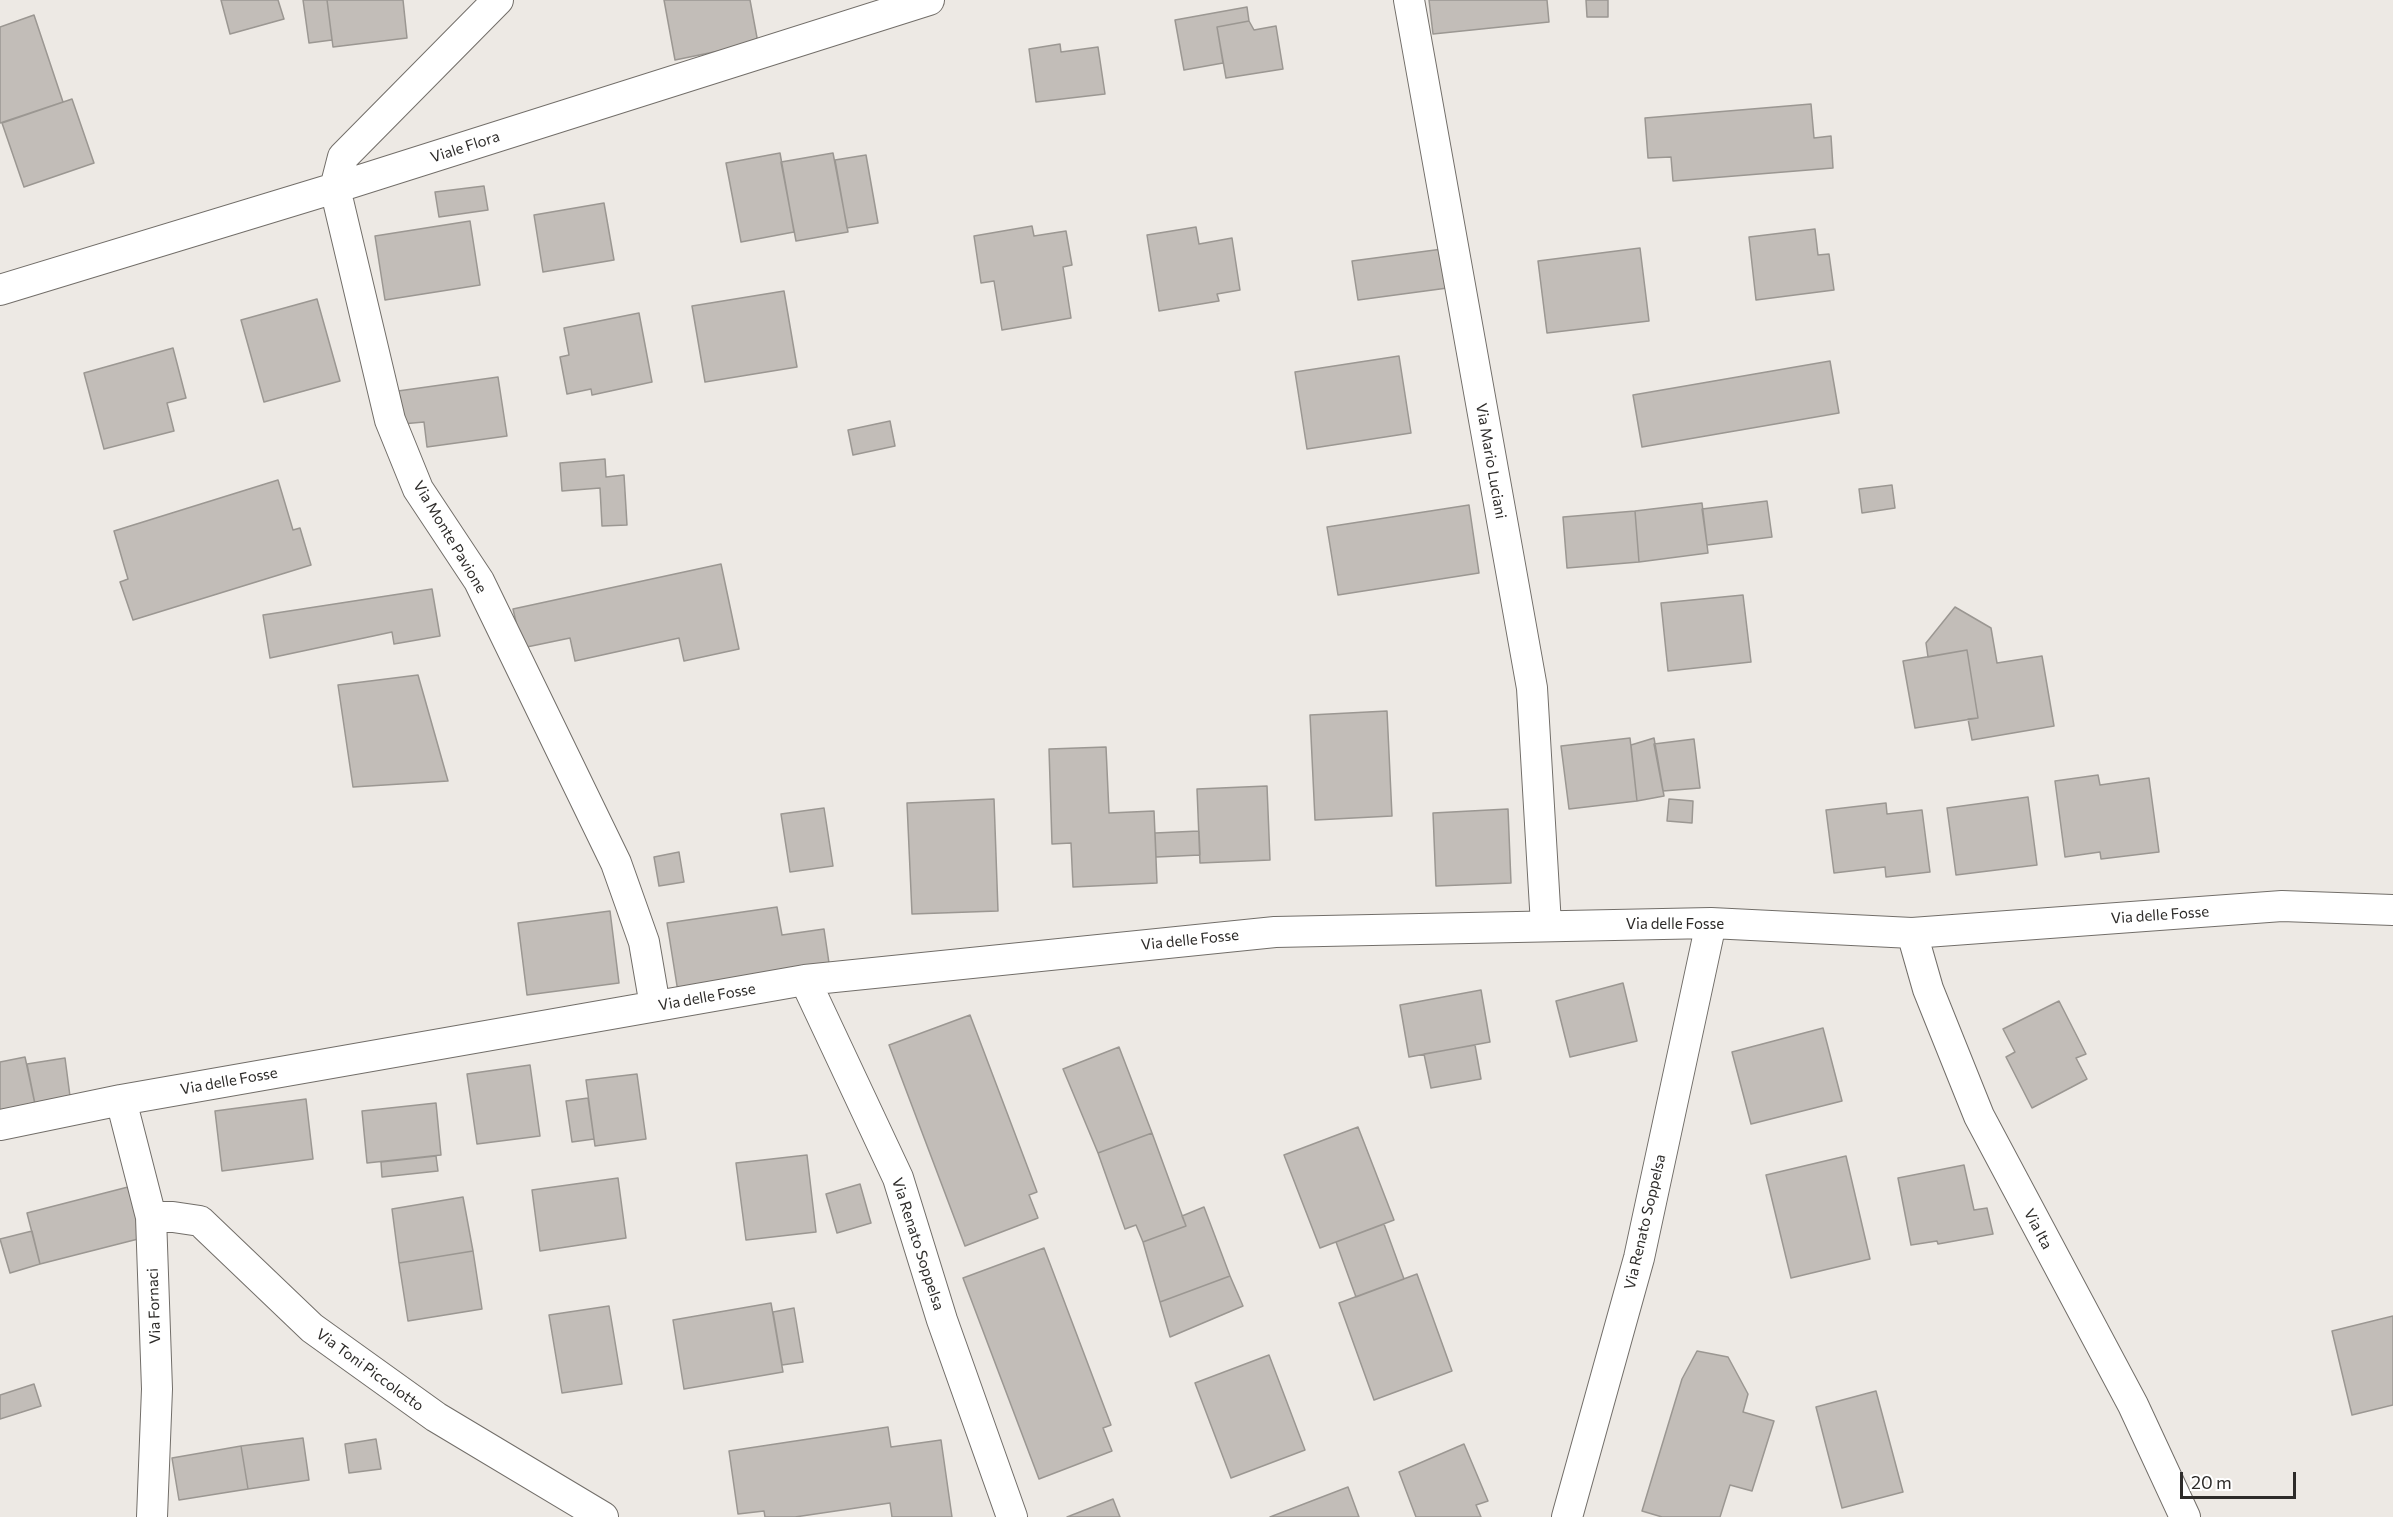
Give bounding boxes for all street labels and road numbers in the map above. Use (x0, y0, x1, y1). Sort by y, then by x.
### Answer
street label: Viale Flora (428, 127, 502, 167)
street label: Via Mario Luciani (1472, 402, 1510, 520)
street label: Via Monte Pavione (409, 478, 491, 596)
street label: Via delle Fosse (2110, 903, 2210, 927)
street label: Via delle Fosse (1626, 915, 1724, 933)
street label: Via delle Fosse (1140, 926, 1240, 954)
street label: Via delle Fosse (657, 980, 757, 1014)
street label: Via delle Fosse (179, 1064, 279, 1098)
street label: Via Renato Soppelsa (1621, 1152, 1669, 1292)
street label: Via Renato Soppelsa (888, 1175, 948, 1313)
street label: Via Ita (2020, 1206, 2056, 1252)
street label: Via Fornaci (144, 1268, 164, 1344)
street label: Via Toni Piccolotto (313, 1325, 427, 1415)

